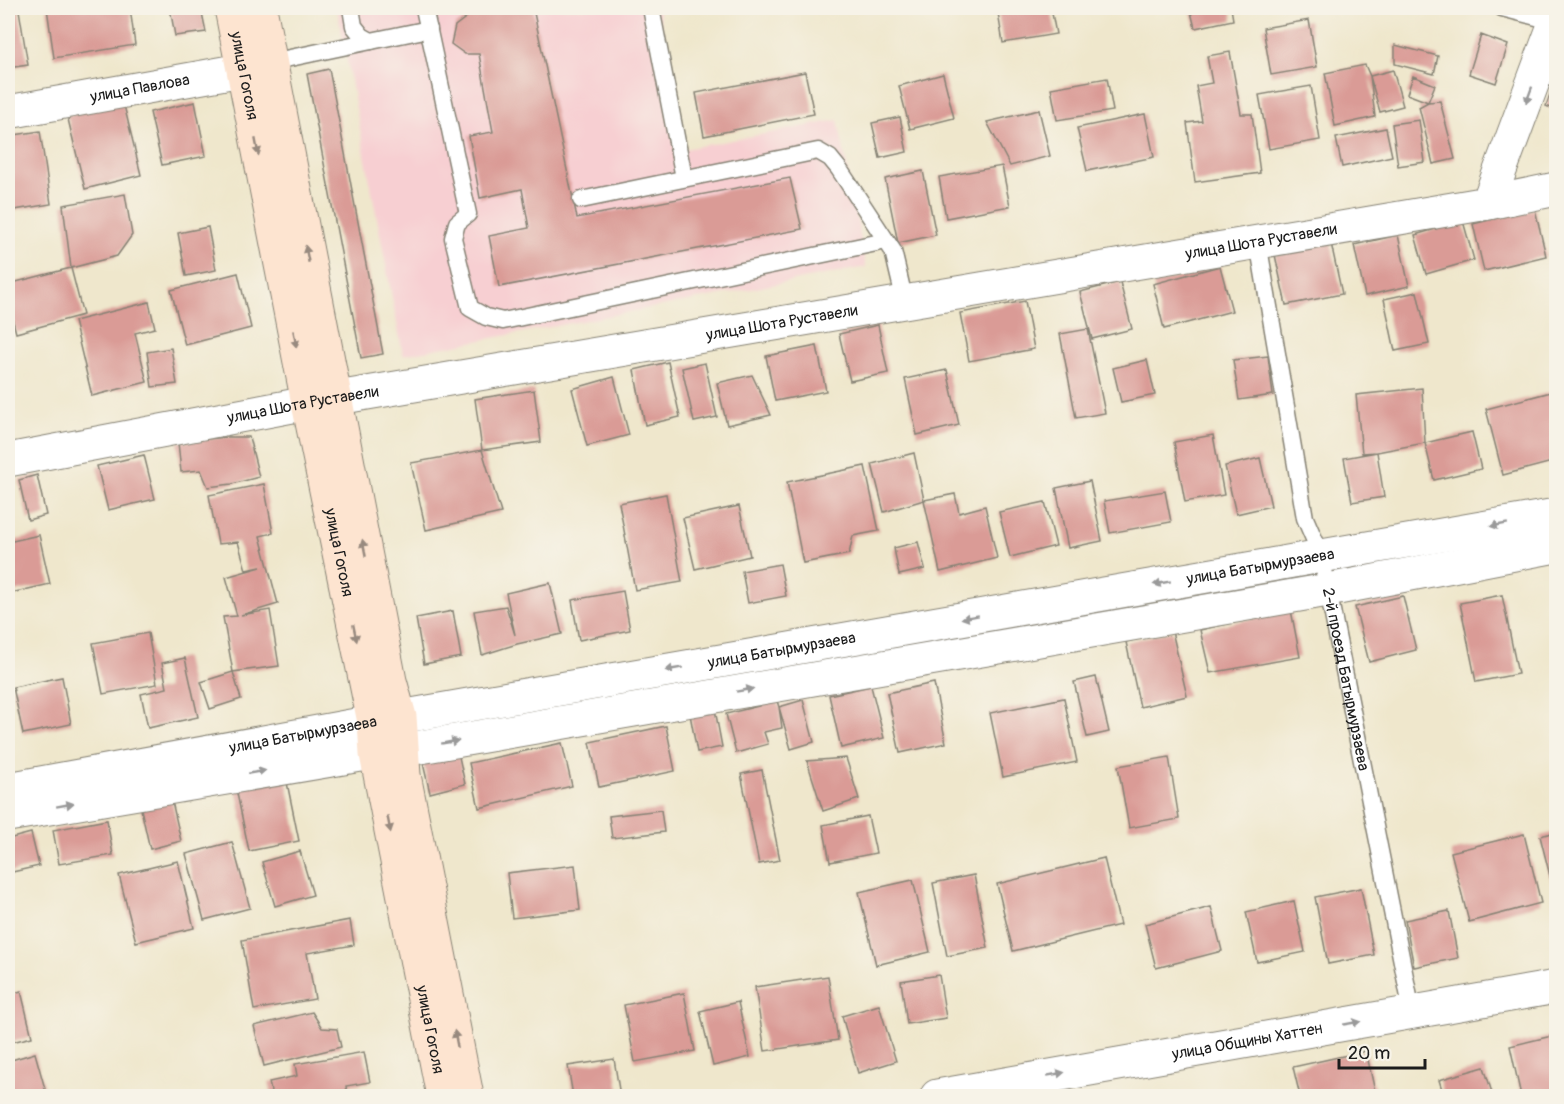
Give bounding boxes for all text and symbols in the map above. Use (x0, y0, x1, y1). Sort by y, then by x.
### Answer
street label: улица Гоголя (226, 29, 263, 122)
street label: улица Павлова (88, 70, 191, 107)
one-way arrow (1523, 86, 1533, 104)
one-way arrow (253, 138, 262, 157)
street label: улица Шота Руставели (1183, 219, 1338, 264)
one-way arrow (302, 244, 311, 263)
street label: улица Шота Руставели (704, 300, 859, 346)
one-way arrow (291, 329, 300, 348)
street label: улица Шота Руставели (225, 381, 380, 428)
street label: улица Гоголя (320, 505, 358, 598)
one-way arrow (1489, 521, 1508, 530)
one-way arrow (359, 539, 368, 558)
street label: улица Батырмурзаева (1184, 544, 1336, 590)
one-way arrow (1152, 579, 1171, 588)
street label: 2-й проезд Батырмурзаева (1318, 586, 1374, 773)
one-way arrow (960, 613, 979, 622)
one-way arrow (351, 623, 360, 642)
street label: улица Батырмурзаева (705, 628, 857, 673)
one-way arrow (665, 664, 684, 673)
one-way arrow (736, 686, 755, 695)
street label: улица Батырмурзаева (227, 711, 378, 758)
one-way arrow (441, 737, 460, 746)
one-way arrow (248, 768, 267, 777)
one-way arrow (56, 800, 75, 809)
one-way arrow (385, 815, 394, 834)
street label: улица Гоголя (411, 983, 448, 1075)
street label: улица Общины Хаттен (1169, 1018, 1324, 1065)
one-way arrow (1342, 1018, 1361, 1027)
one-way arrow (451, 1029, 460, 1048)
scale bar (1339, 1032, 1424, 1070)
text: 20 m (1348, 1042, 1390, 1065)
one-way arrow (1047, 1070, 1066, 1079)

